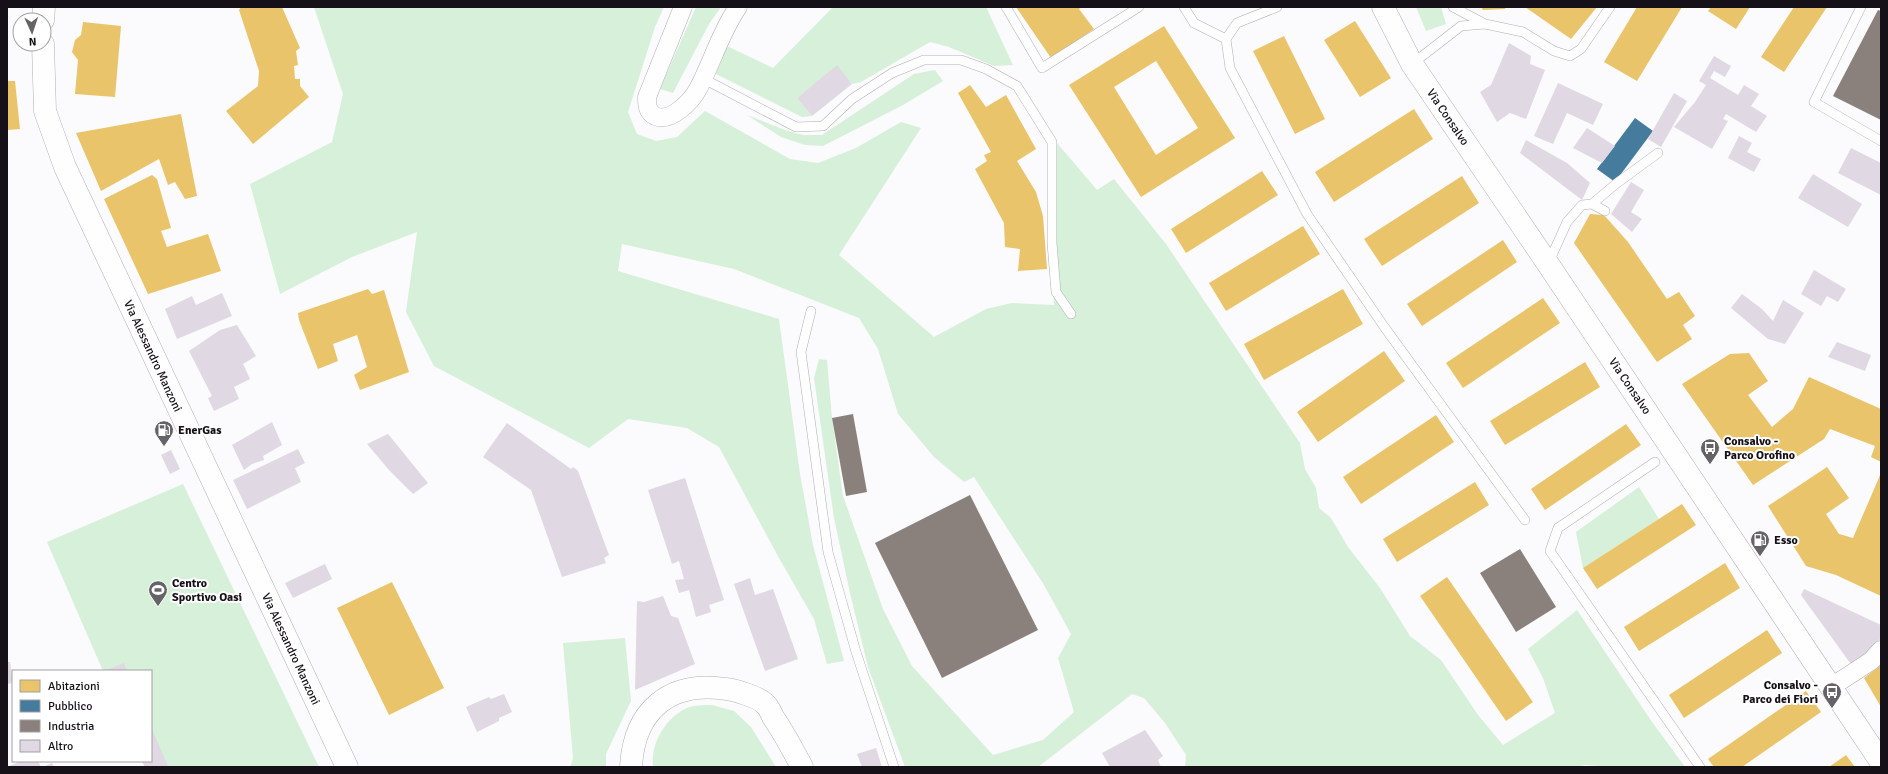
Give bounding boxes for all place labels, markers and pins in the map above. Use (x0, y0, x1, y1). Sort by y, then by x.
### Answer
fuel station icon: EnerGas (153, 419, 175, 447)
place label: EnerGas (178, 423, 222, 438)
place label: Consalvo - Parco Orofino (1724, 434, 1795, 463)
bus stop icon: Consalvo - Parco Orofino (1699, 437, 1721, 465)
fuel station icon: Esso (1749, 529, 1771, 557)
place label: Esso (1774, 533, 1798, 548)
place label: Centro Sportivo Oasi (172, 576, 242, 605)
sports icon: Centro Sportivo Oasi (147, 579, 169, 607)
place label: Consalvo - Parco dei Fiori (1742, 678, 1818, 707)
bus stop icon: Consalvo - Parco dei Fiori (1821, 681, 1843, 709)

